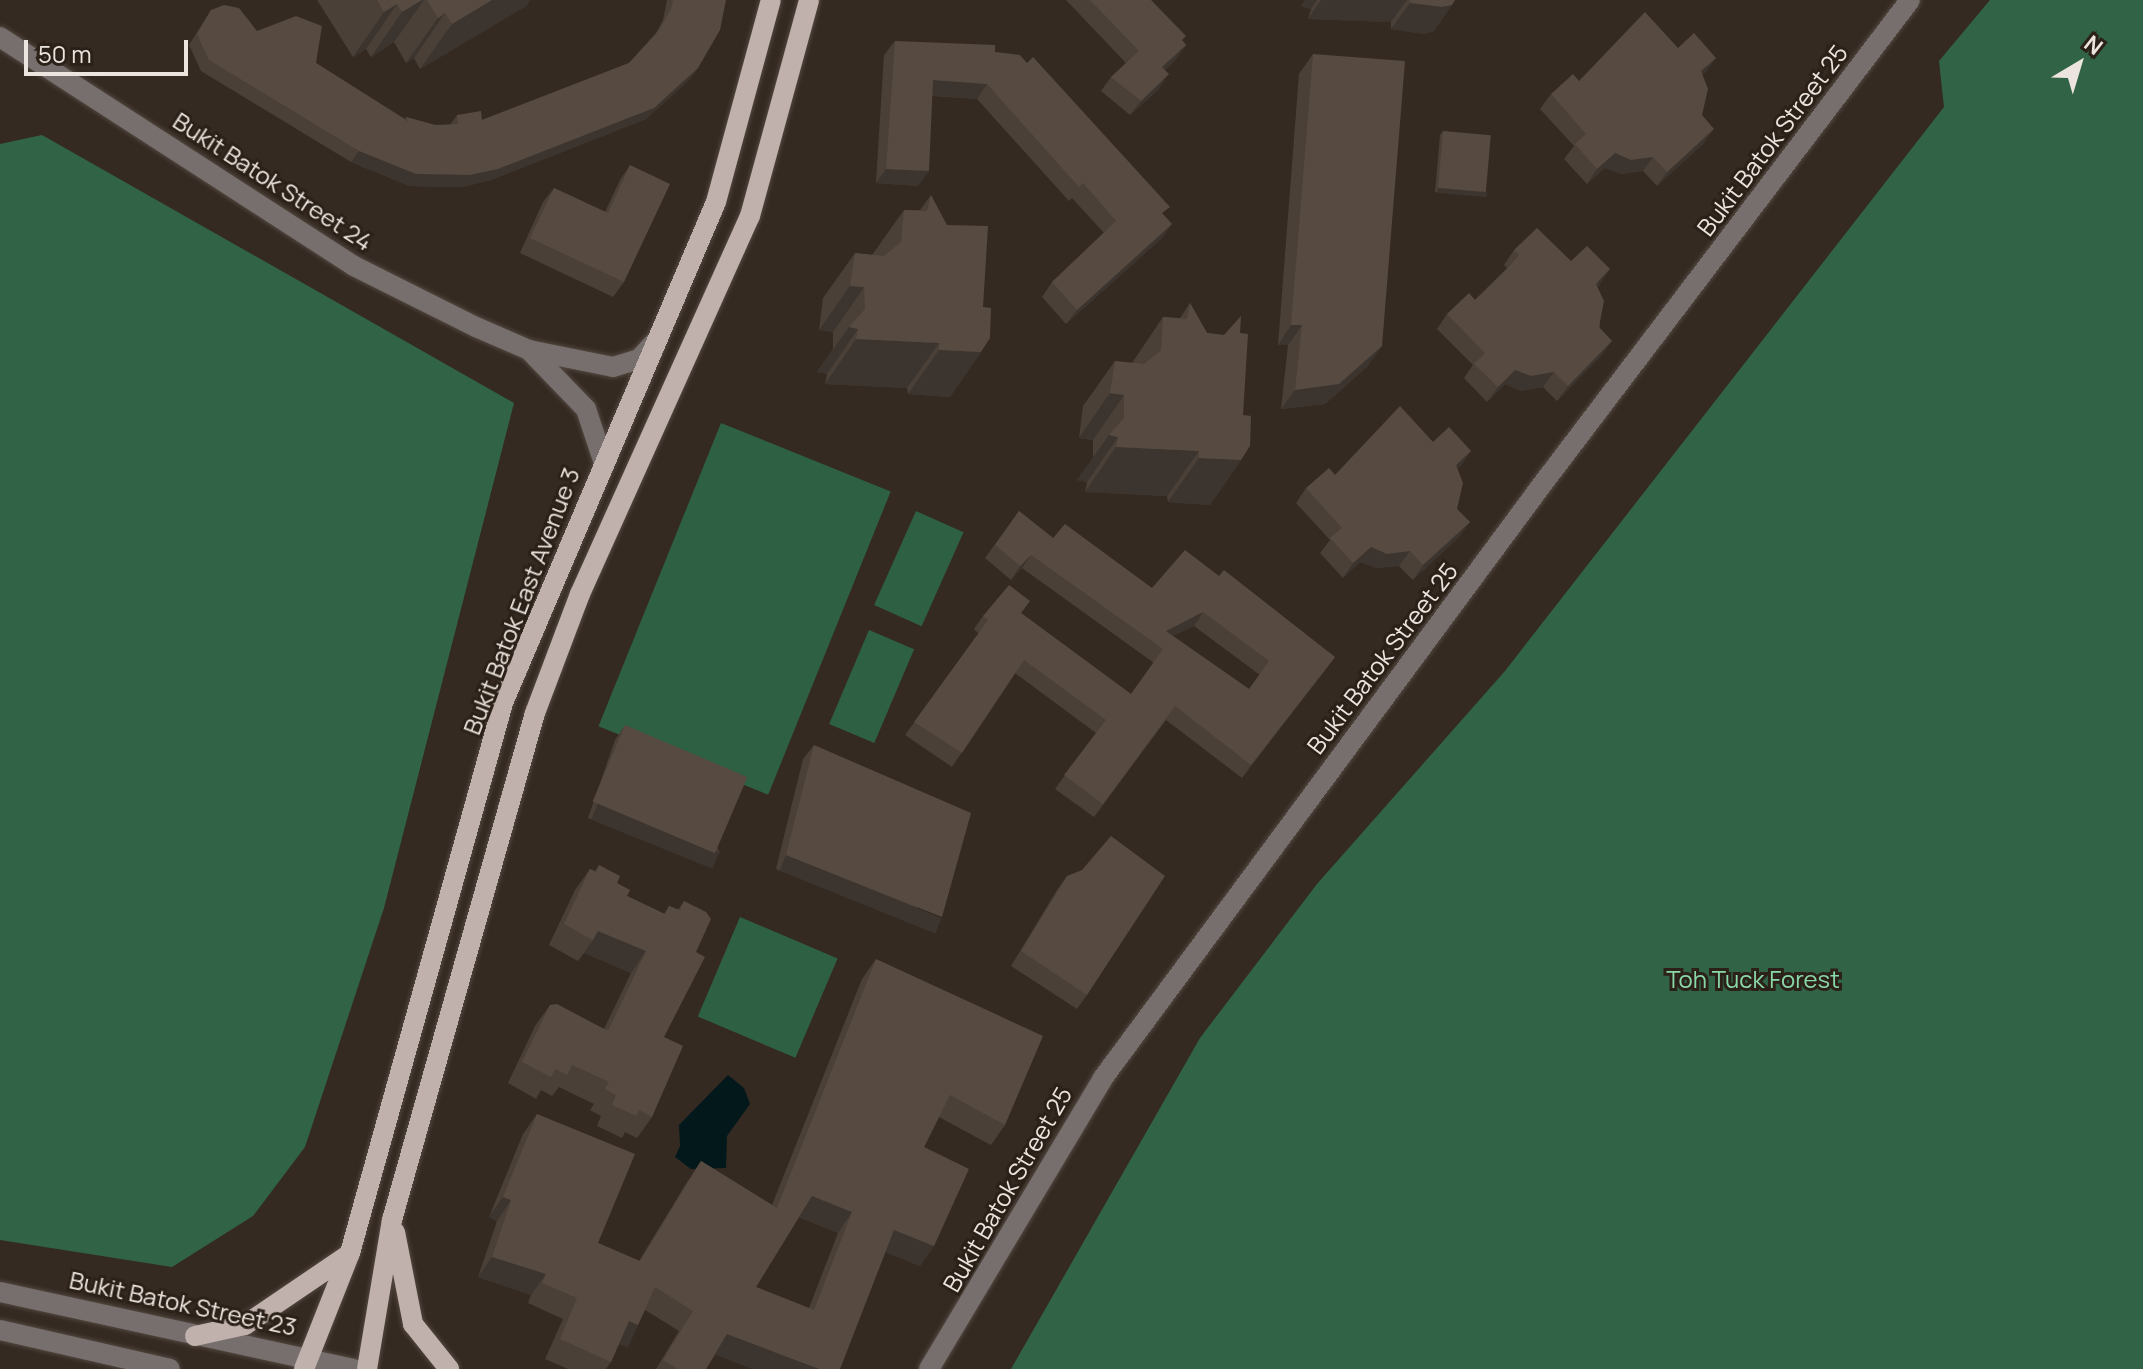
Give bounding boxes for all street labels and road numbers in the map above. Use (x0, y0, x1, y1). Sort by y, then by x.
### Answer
street label: Bukit Batok Street 25 (1691, 39, 1853, 241)
street label: Bukit Batok Street 24 (168, 106, 378, 256)
street label: Bukit Batok East Avenue 3 (457, 464, 585, 738)
street label: Bukit Batok Street 25 (1301, 557, 1463, 759)
street label: Bukit Batok Street 25 (937, 1081, 1077, 1297)
street label: Bukit Batok Street 23 (67, 1265, 299, 1341)

